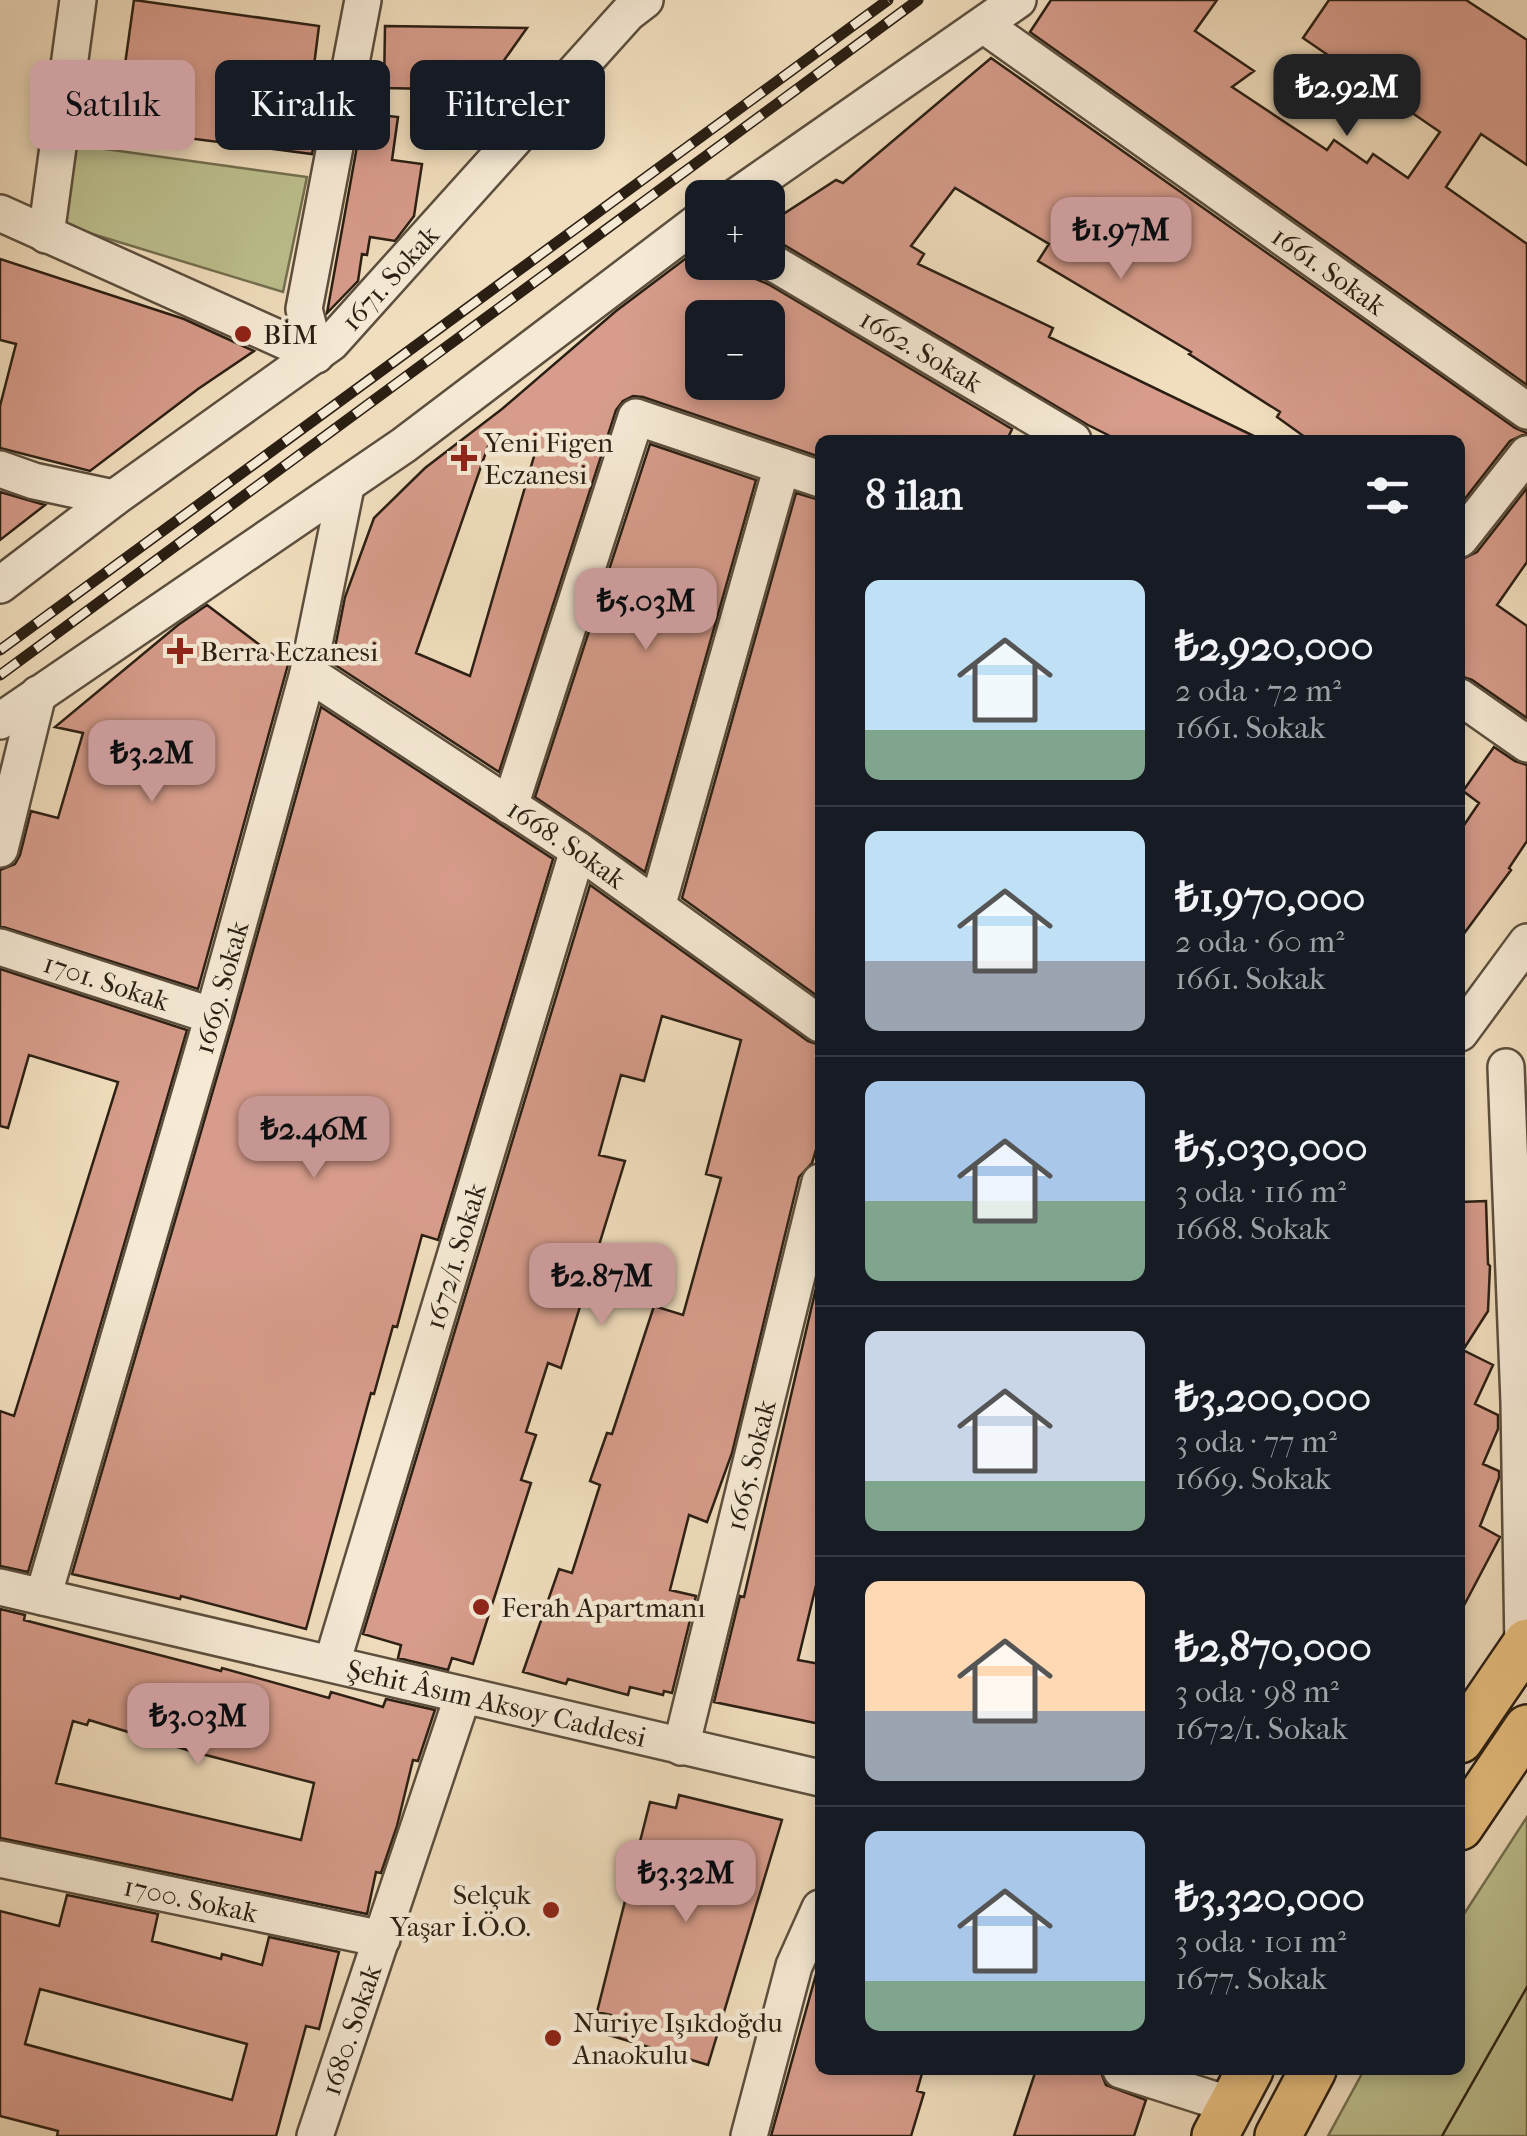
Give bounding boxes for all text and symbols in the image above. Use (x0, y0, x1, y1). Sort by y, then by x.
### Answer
pin: ₺2.92M (1266, 54, 1428, 139)
chip: Satılık (30, 60, 195, 150)
chip: Kiralık (215, 60, 390, 150)
chip: Filtreler (410, 60, 605, 150)
text: ₺2.92M (1296, 68, 1399, 105)
map controls (685, 180, 785, 400)
button: + (685, 180, 785, 280)
pin: ₺1.97M (1040, 197, 1202, 282)
text: ₺1.97M (1073, 211, 1169, 248)
street label: 1671. Sokak (334, 218, 446, 337)
street label: 1661. Sokak (1266, 219, 1392, 323)
button: − (685, 300, 785, 400)
street label: 1662. Sokak (854, 302, 989, 400)
place label: BİM (263, 318, 318, 351)
marker: BİM (232, 323, 254, 345)
place label: Yeni Figen Eczanesi (483, 426, 613, 491)
marker: Yeni Figen Eczanesi (453, 447, 475, 469)
icon: filters (1360, 468, 1415, 523)
text: 8 ilan (865, 471, 963, 520)
pin: ₺5.03M (565, 568, 727, 653)
text: ₺5.03M (597, 582, 695, 619)
icon: home (945, 620, 1065, 740)
text: ₺2,920,000 (1175, 622, 1374, 671)
place label: Berra Eczanesi (200, 635, 378, 668)
marker: Berra Eczanesi (169, 640, 191, 662)
text: 2 oda · 72 m² (1175, 672, 1341, 709)
text: 1661. Sokak (1175, 709, 1325, 746)
pin: ₺3.2M (82, 720, 222, 805)
text: ₺3.2M (110, 734, 194, 771)
street label: 1668. Sokak (501, 792, 633, 896)
icon: home (945, 871, 1065, 991)
text: ₺1,970,000 (1175, 873, 1366, 922)
street label: 1669. Sokak (187, 917, 256, 1058)
text: 2 oda · 60 m² (1175, 923, 1344, 960)
street label: 1701. Sokak (39, 946, 174, 1018)
text: 1661. Sokak (1175, 960, 1325, 997)
pin: ₺2.46M (233, 1096, 395, 1181)
text: ₺2.46M (260, 1110, 368, 1147)
icon: home (945, 1121, 1065, 1241)
text: ₺5,030,000 (1175, 1123, 1368, 1172)
text: 3 oda · 116 m² (1175, 1173, 1346, 1210)
street label: 1672/1. Sokak (418, 1179, 493, 1333)
text: 1668. Sokak (1175, 1210, 1330, 1247)
pin: ₺2.87M (521, 1243, 683, 1328)
text: ₺2.87M (551, 1257, 653, 1294)
icon: home (945, 1371, 1065, 1491)
text: ₺3,200,000 (1175, 1373, 1371, 1422)
street label: 1665. Sokak (719, 1396, 783, 1534)
text: 3 oda · 77 m² (1175, 1423, 1337, 1460)
text: 1669. Sokak (1175, 1460, 1331, 1497)
place label: Ferah Apartmanı (501, 1591, 705, 1624)
marker: Ferah Apartmanı (470, 1596, 492, 1618)
icon: home (945, 1621, 1065, 1741)
text: ₺2,870,000 (1175, 1623, 1372, 1672)
street label: Şehit Âsım Aksoy Caddesi (344, 1652, 649, 1754)
text: 3 oda · 98 m² (1175, 1673, 1339, 1710)
pin: ₺3.03M (117, 1683, 279, 1768)
text: ₺3.03M (149, 1697, 247, 1734)
text: 1672/1. Sokak (1175, 1710, 1348, 1747)
pin: ₺3.32M (605, 1840, 767, 1925)
text: ₺3.32M (638, 1854, 734, 1891)
street label: 1700. Sokak (121, 1869, 261, 1930)
icon: home (945, 1871, 1065, 1991)
text: ₺3,320,000 (1175, 1873, 1365, 1922)
place label: Selçuk Yaşar İ.Ö.O. (389, 1878, 532, 1943)
marker: Selçuk Yaşar İ.Ö.O. (540, 1899, 562, 1921)
text: 3 oda · 101 m² (1175, 1923, 1346, 1960)
street label: 1680. Sokak (314, 1960, 389, 2100)
text: 1677. Sokak (1175, 1960, 1327, 1997)
place label: Nuriye Işıkdoğdu Anaokulu (572, 2006, 783, 2071)
marker: Nuriye Işıkdoğdu Anaokulu (542, 2027, 564, 2049)

